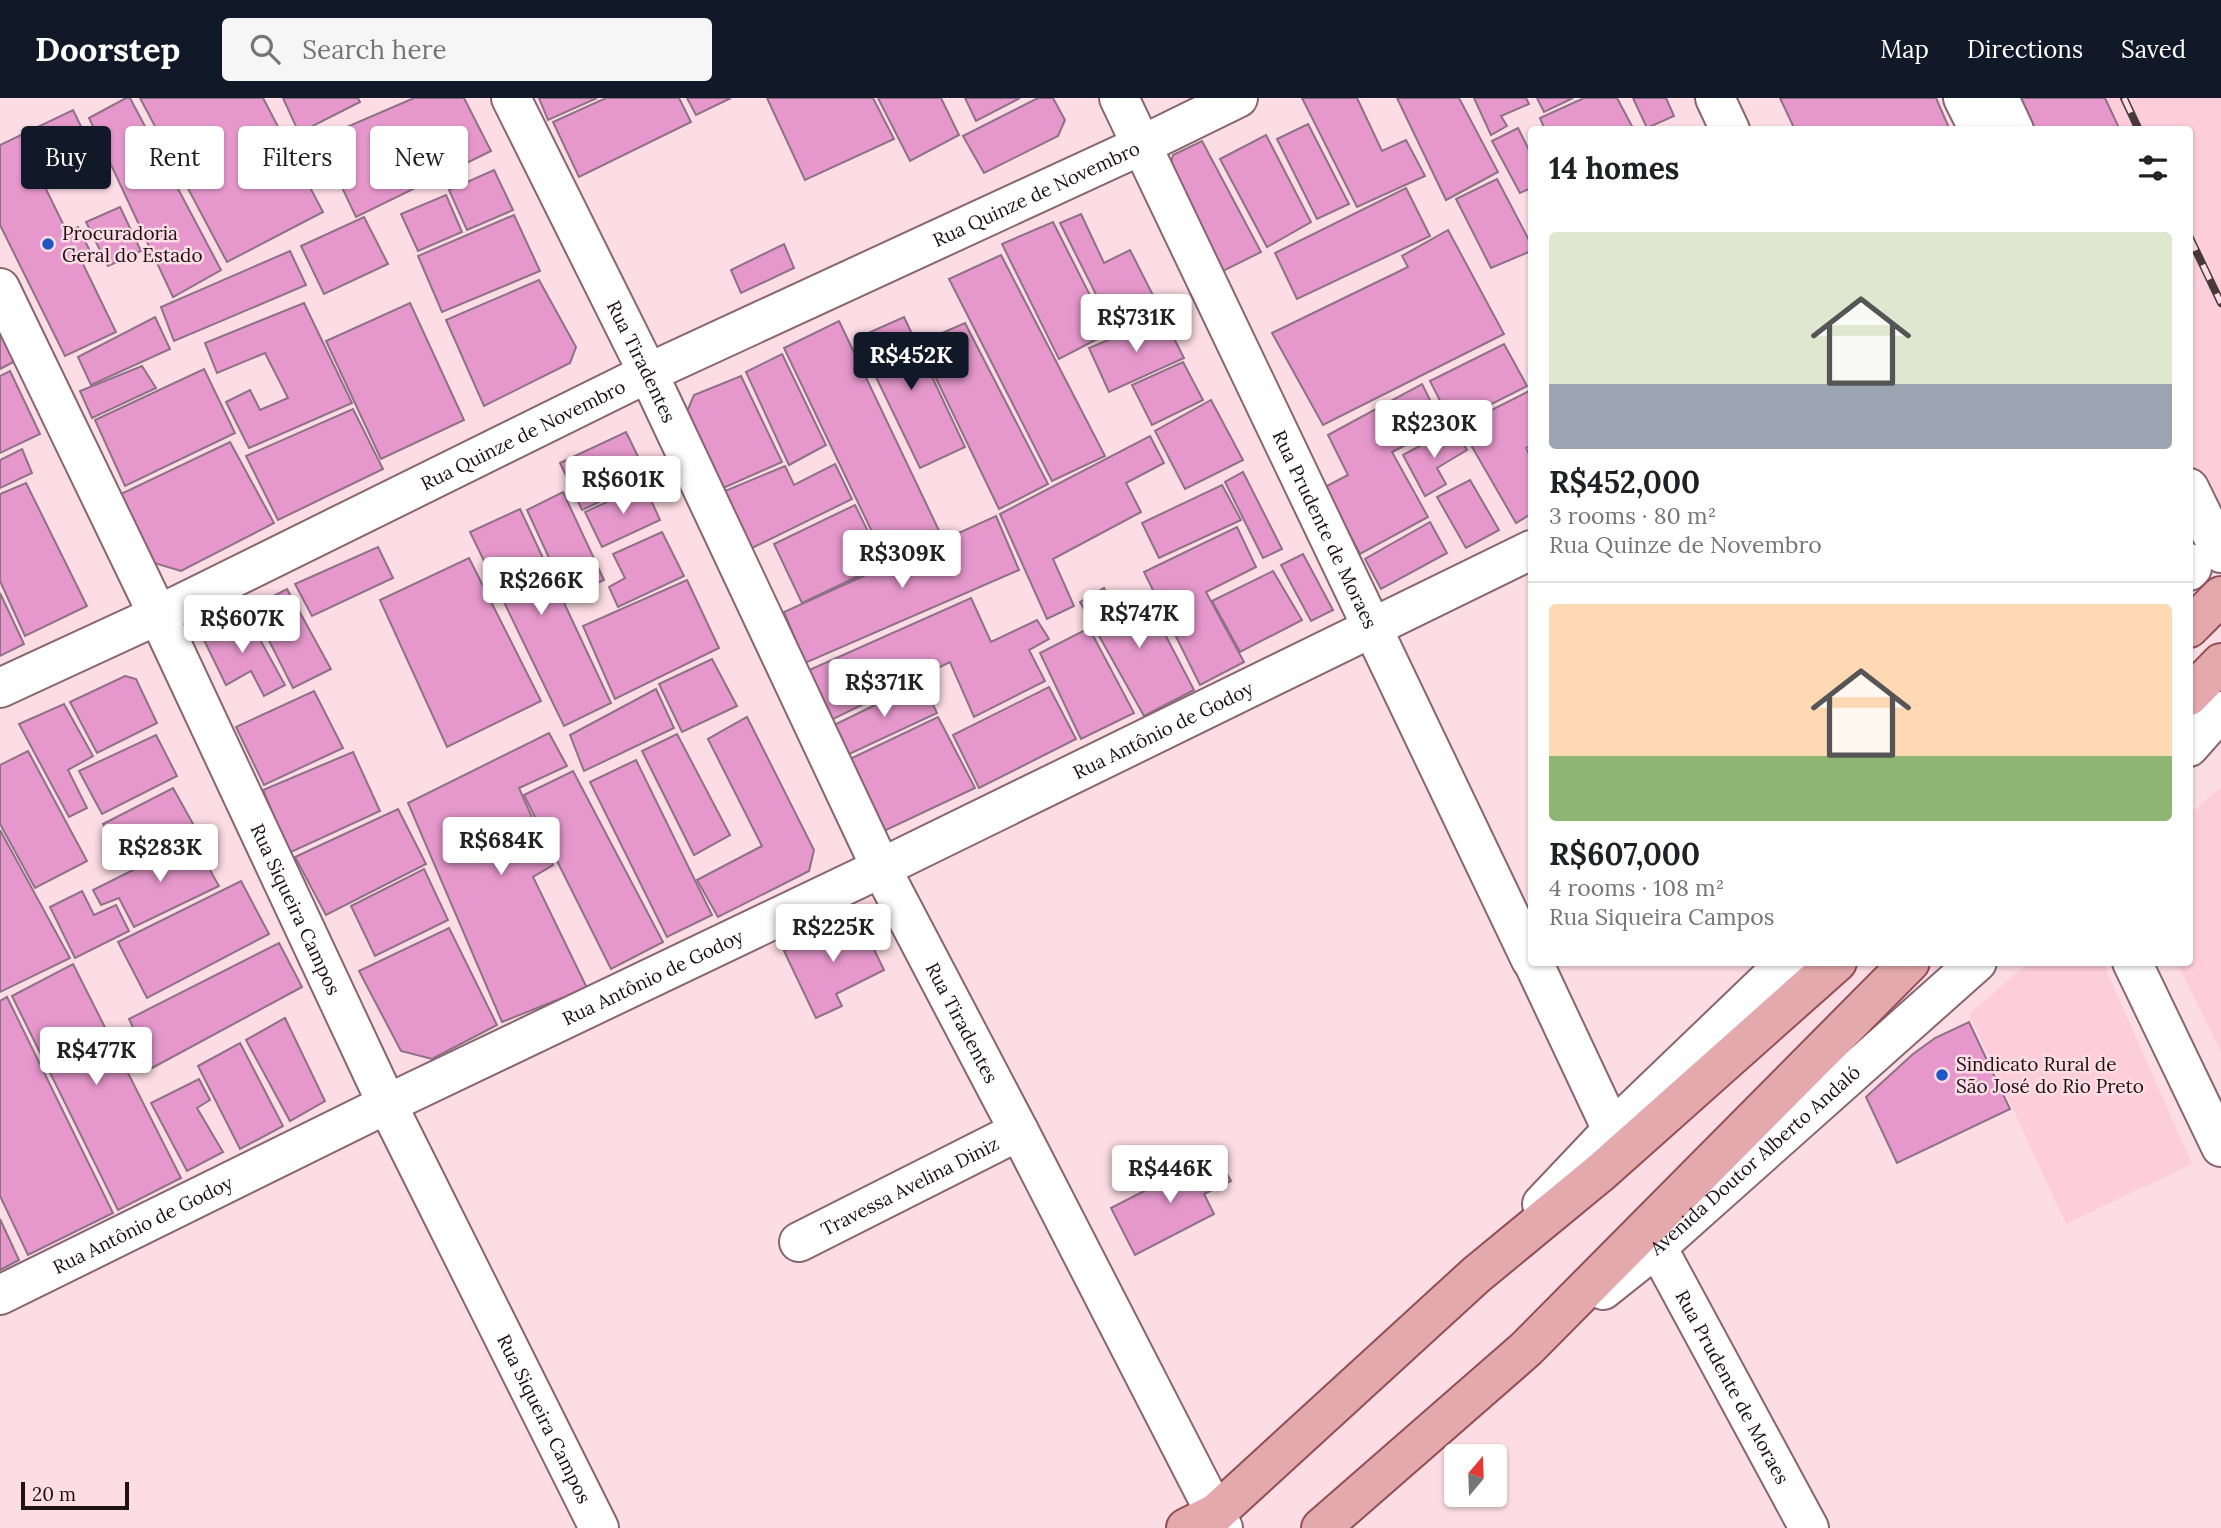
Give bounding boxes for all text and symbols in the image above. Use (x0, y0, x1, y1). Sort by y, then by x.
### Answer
search box (222, 18, 712, 81)
text: Doorstep (35, 28, 180, 70)
icon: search (246, 30, 284, 68)
text: Search here (302, 33, 447, 66)
text: Map (1880, 34, 1929, 65)
text: Directions (1967, 34, 2083, 65)
text: Saved (2121, 34, 2186, 65)
chip: Buy (21, 126, 111, 189)
chip: Rent (125, 126, 224, 189)
chip: Filters (238, 126, 356, 189)
chip: New (370, 126, 468, 189)
street label: Rua Quinze de Novembro (929, 136, 1144, 252)
text: 14 homes (1549, 149, 1679, 187)
icon: filters (2134, 149, 2172, 187)
place label: Procuradoria Geral do Estado (62, 221, 203, 267)
marker: Procuradoria Geral do Estado (40, 236, 56, 252)
icon: home (1798, 278, 1924, 404)
pin: R$731K (1079, 294, 1193, 354)
street label: Rua Tiradentes (602, 296, 682, 427)
text: R$731K (1097, 302, 1175, 331)
pin: R$452K (854, 332, 968, 392)
text: R$452K (870, 340, 952, 369)
street label: Rua Quinze de Novembro (416, 374, 629, 495)
pin: R$230K (1377, 400, 1491, 460)
text: R$230K (1391, 408, 1477, 437)
street label: Rua Prudente de Moraes (1267, 426, 1383, 633)
pin: R$601K (566, 456, 680, 516)
text: R$452,000 (1549, 463, 1700, 501)
text: R$601K (582, 464, 664, 493)
text: 3 rooms · 80 m² (1549, 501, 1716, 530)
text: Rua Quinze de Novembro (1549, 530, 1822, 559)
pin: R$309K (845, 531, 959, 590)
text: R$309K (859, 538, 945, 567)
pin: R$266K (484, 558, 598, 617)
text: R$266K (499, 565, 583, 594)
pin: R$747K (1082, 590, 1196, 650)
pin: R$607K (185, 596, 299, 655)
text: R$747K (1099, 598, 1179, 627)
text: R$607K (200, 603, 284, 632)
icon: home (1798, 650, 1924, 776)
pin: R$371K (827, 660, 941, 719)
text: R$371K (845, 667, 923, 696)
street label: Rua Antônio de Godoy (1069, 676, 1257, 784)
pin: R$684K (444, 818, 558, 877)
street label: Rua Siqueira Campos (245, 820, 346, 999)
pin: R$283K (103, 824, 217, 884)
text: R$684K (459, 825, 543, 854)
text: R$283K (118, 832, 202, 861)
text: R$607,000 (1549, 835, 1700, 873)
text: 4 rooms · 108 m² (1549, 873, 1724, 902)
text: Rua Siqueira Campos (1549, 902, 1774, 931)
pin: R$225K (776, 904, 890, 964)
text: R$225K (792, 912, 874, 941)
street label: Rua Antônio de Godoy (558, 924, 747, 1030)
street label: Rua Tiradentes (921, 958, 1004, 1087)
pin: R$477K (39, 1028, 153, 1087)
text: R$477K (56, 1035, 136, 1064)
place label: Sindicato Rural de São José do Rio Preto (1956, 1052, 2144, 1098)
street label: Avenida Doutor Alberto Andaló (1644, 1060, 1865, 1261)
marker: Sindicato Rural de São José do Rio Preto (1934, 1067, 1950, 1083)
street label: Travessa Avelina Diniz (817, 1131, 1003, 1241)
pin: R$446K (1113, 1146, 1227, 1205)
text: R$446K (1128, 1153, 1212, 1182)
street label: Rua Antônio de Godoy (49, 1170, 236, 1279)
street label: Rua Prudente de Moraes (1670, 1286, 1795, 1488)
street label: Rua Siqueira Campos (492, 1330, 597, 1508)
north arrow (1444, 1444, 1507, 1507)
map controls (1444, 1444, 1507, 1507)
scale bar (21, 1479, 130, 1511)
text: 20 m (32, 1482, 76, 1506)

